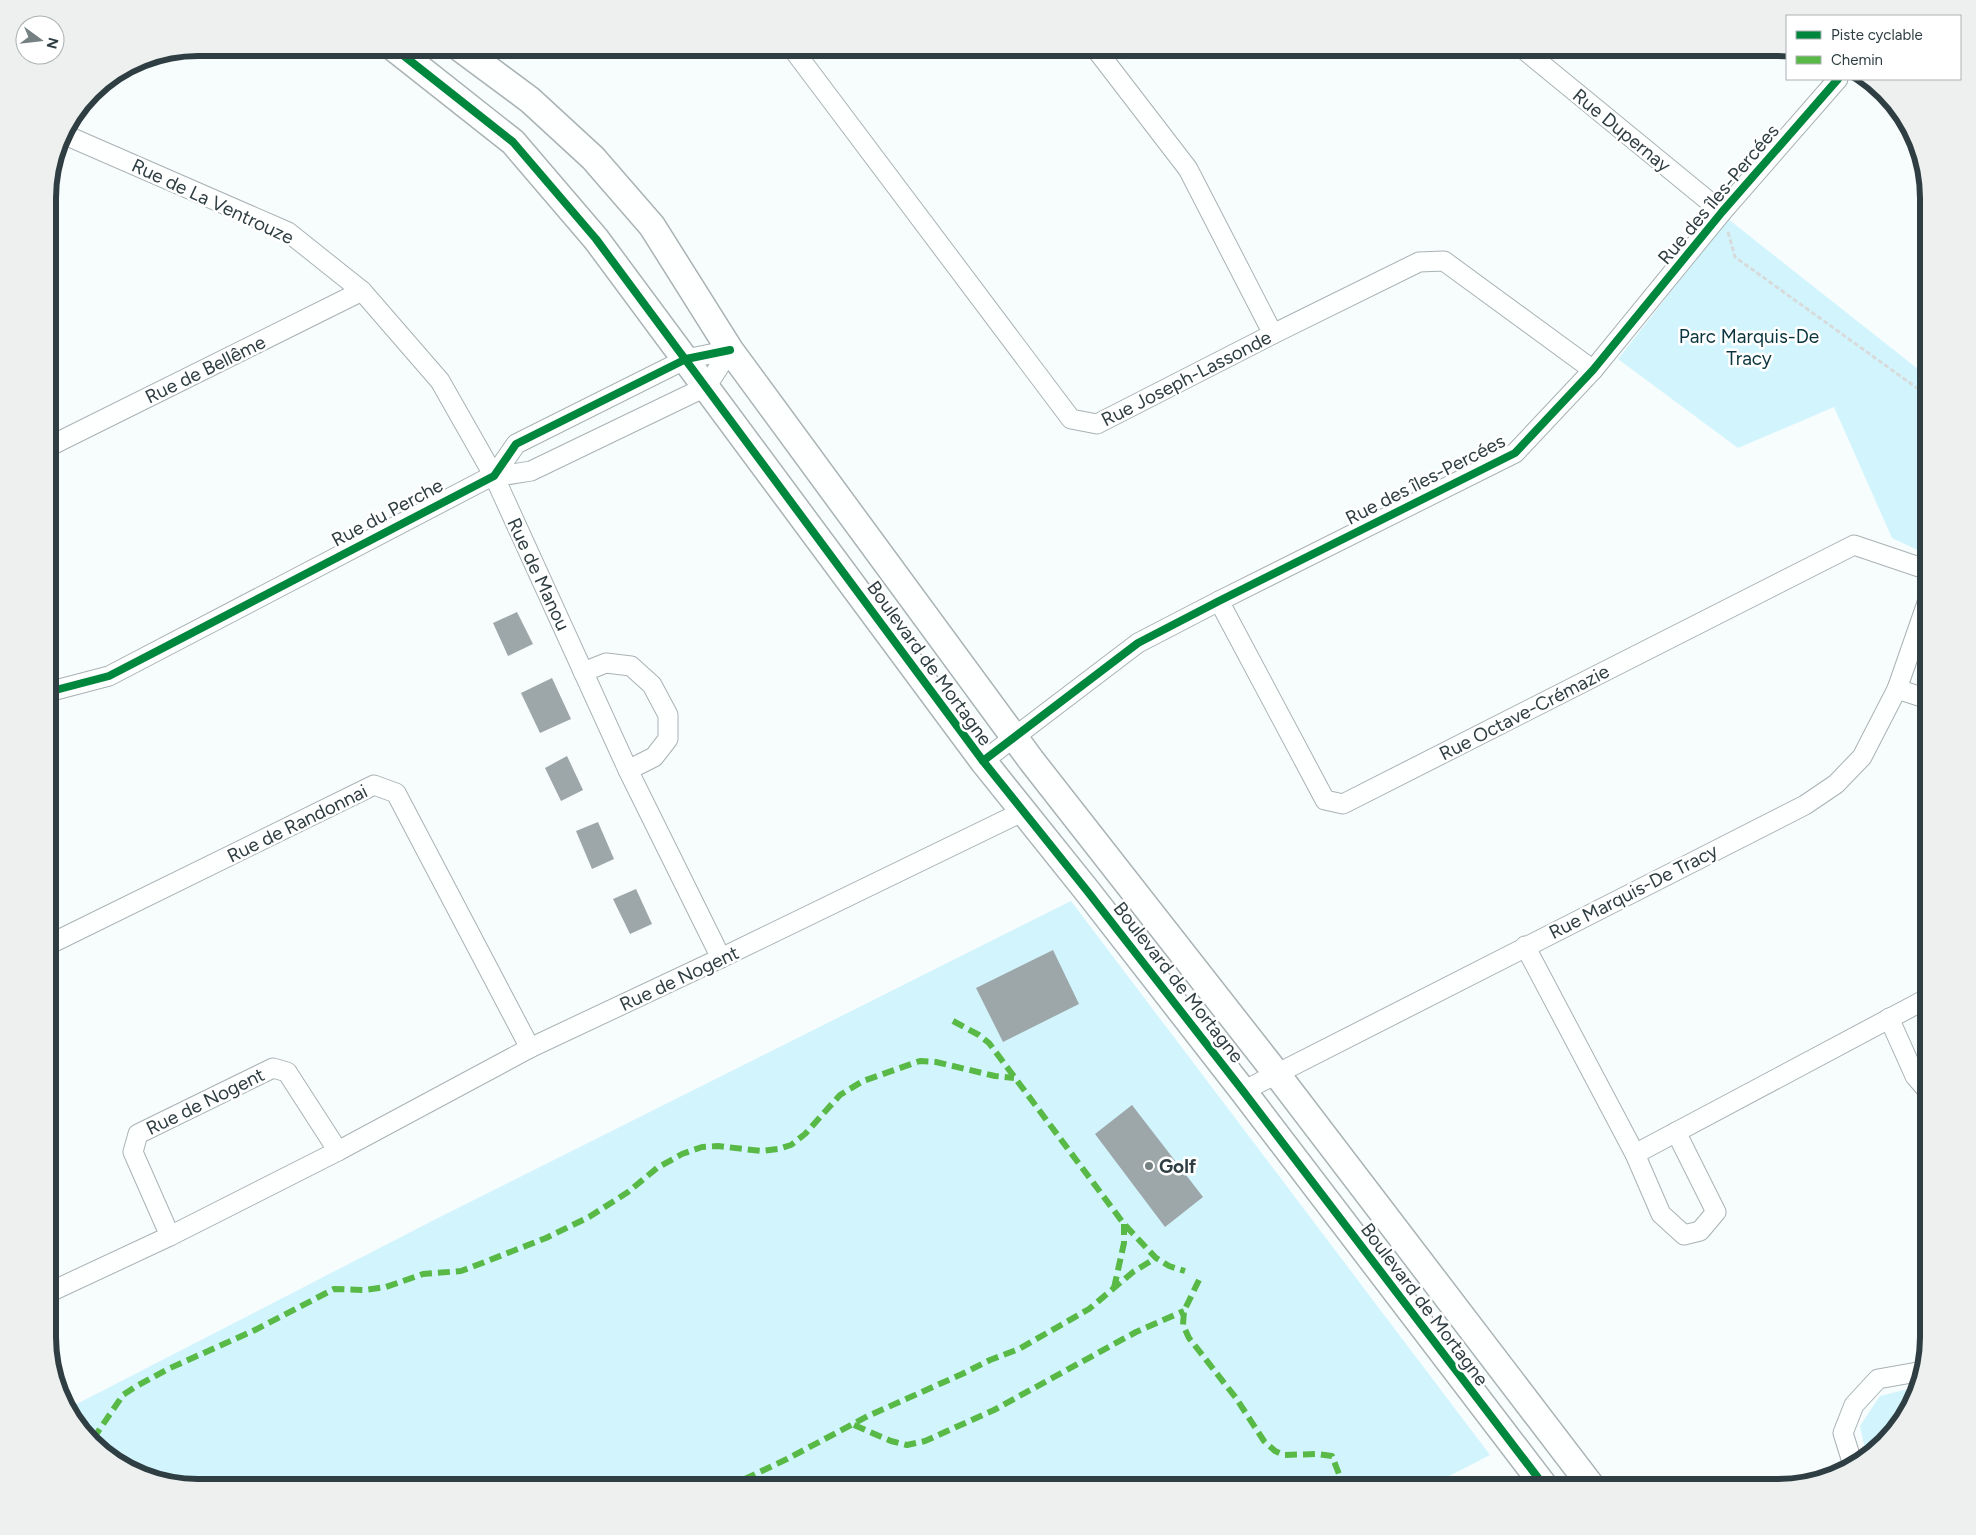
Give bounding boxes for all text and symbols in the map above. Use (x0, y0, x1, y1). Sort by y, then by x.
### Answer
north arrow (15, 15, 65, 65)
legend (1786, 15, 1961, 80)
text: Piste cyclable (1831, 26, 1923, 44)
text: N (42, 36, 62, 51)
text: Chemin (1831, 51, 1883, 69)
street label: Rue Dupernay (1568, 84, 1675, 177)
street label: Rue des îles-Percées (1653, 119, 1784, 269)
street label: Rue de La Ventrouze (128, 154, 298, 249)
park label: Parc Marquis-De Tracy (1679, 325, 1819, 370)
street label: Rue Joseph-Lassonde (1097, 326, 1275, 431)
street label: Rue de Bellême (141, 330, 269, 409)
street label: Rue des îles-Percées (1342, 429, 1509, 530)
street label: Rue du Perche (328, 473, 447, 551)
street label: Rue de Manou (502, 514, 575, 634)
street label: Boulevard de Mortagne (862, 577, 997, 750)
street label: Rue Octave-Crémazie (1435, 660, 1613, 765)
street label: Rue de Randonnai (223, 779, 371, 867)
street label: Rue Marquis-De Tracy (1545, 839, 1721, 944)
street label: Boulevard de Mortagne (1109, 897, 1249, 1067)
street label: Rue de Nogent (616, 941, 742, 1016)
street label: Rue de Nogent (142, 1063, 268, 1140)
place label: Golf (1159, 1155, 1197, 1178)
marker: Golf (1143, 1160, 1155, 1172)
street label: Boulevard de Mortagne (1356, 1218, 1493, 1390)

